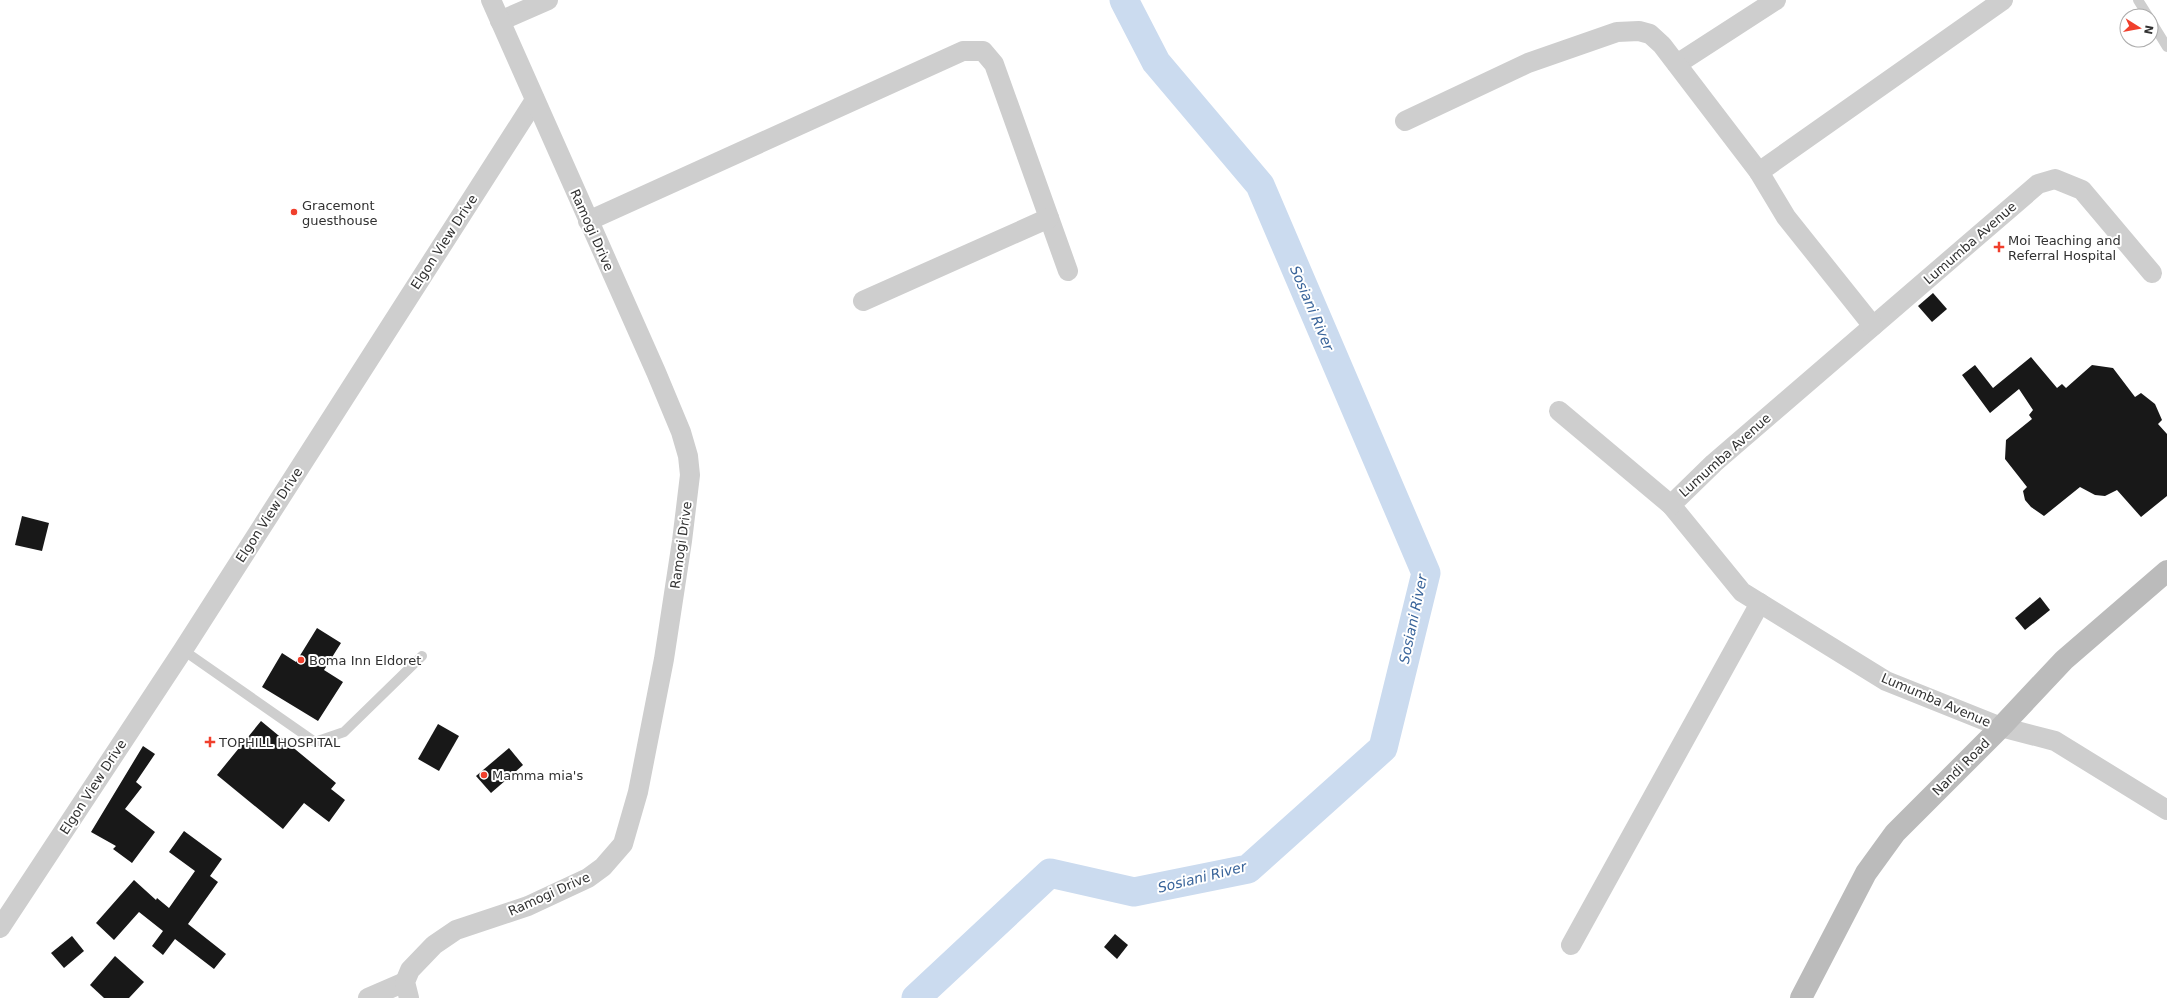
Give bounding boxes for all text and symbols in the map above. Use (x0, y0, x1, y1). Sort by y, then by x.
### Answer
north arrow (2119, 8, 2159, 48)
text: N (2141, 24, 2156, 36)
street label: Ramogi Drive (567, 187, 617, 273)
street label: Elgon View Drive (408, 192, 480, 292)
place label: Gracemont guesthouse (302, 198, 378, 228)
street label: Lumumba Avenue (1921, 199, 2019, 287)
marker: Gracemont guesthouse (289, 207, 299, 217)
place label: Moi Teaching and Referral Hospital (2008, 233, 2121, 263)
marker: Moi Teaching and Referral Hospital (1993, 241, 2005, 253)
water label: Sosiani River (1287, 263, 1338, 354)
street label: Lumumba Avenue (1676, 410, 1774, 500)
street label: Elgon View Drive (233, 465, 305, 565)
street label: Ramogi Drive (667, 500, 695, 590)
water label: Sosiani River (1396, 572, 1431, 665)
place label: Boma Inn Eldoret (309, 653, 421, 668)
marker: Boma Inn Eldoret (296, 655, 306, 665)
street label: Lumumba Avenue (1879, 670, 1993, 730)
place label: TOPHILL HOSPITAL (218, 735, 341, 750)
street label: Nandi Road (1929, 735, 1993, 799)
marker: TOPHILL HOSPITAL (204, 736, 216, 748)
street label: Elgon View Drive (57, 737, 129, 837)
place label: Mamma mia's (492, 768, 583, 783)
marker: Mamma mia's (479, 770, 489, 780)
water label: Sosiani River (1156, 858, 1249, 896)
street label: Ramogi Drive (506, 869, 592, 919)

